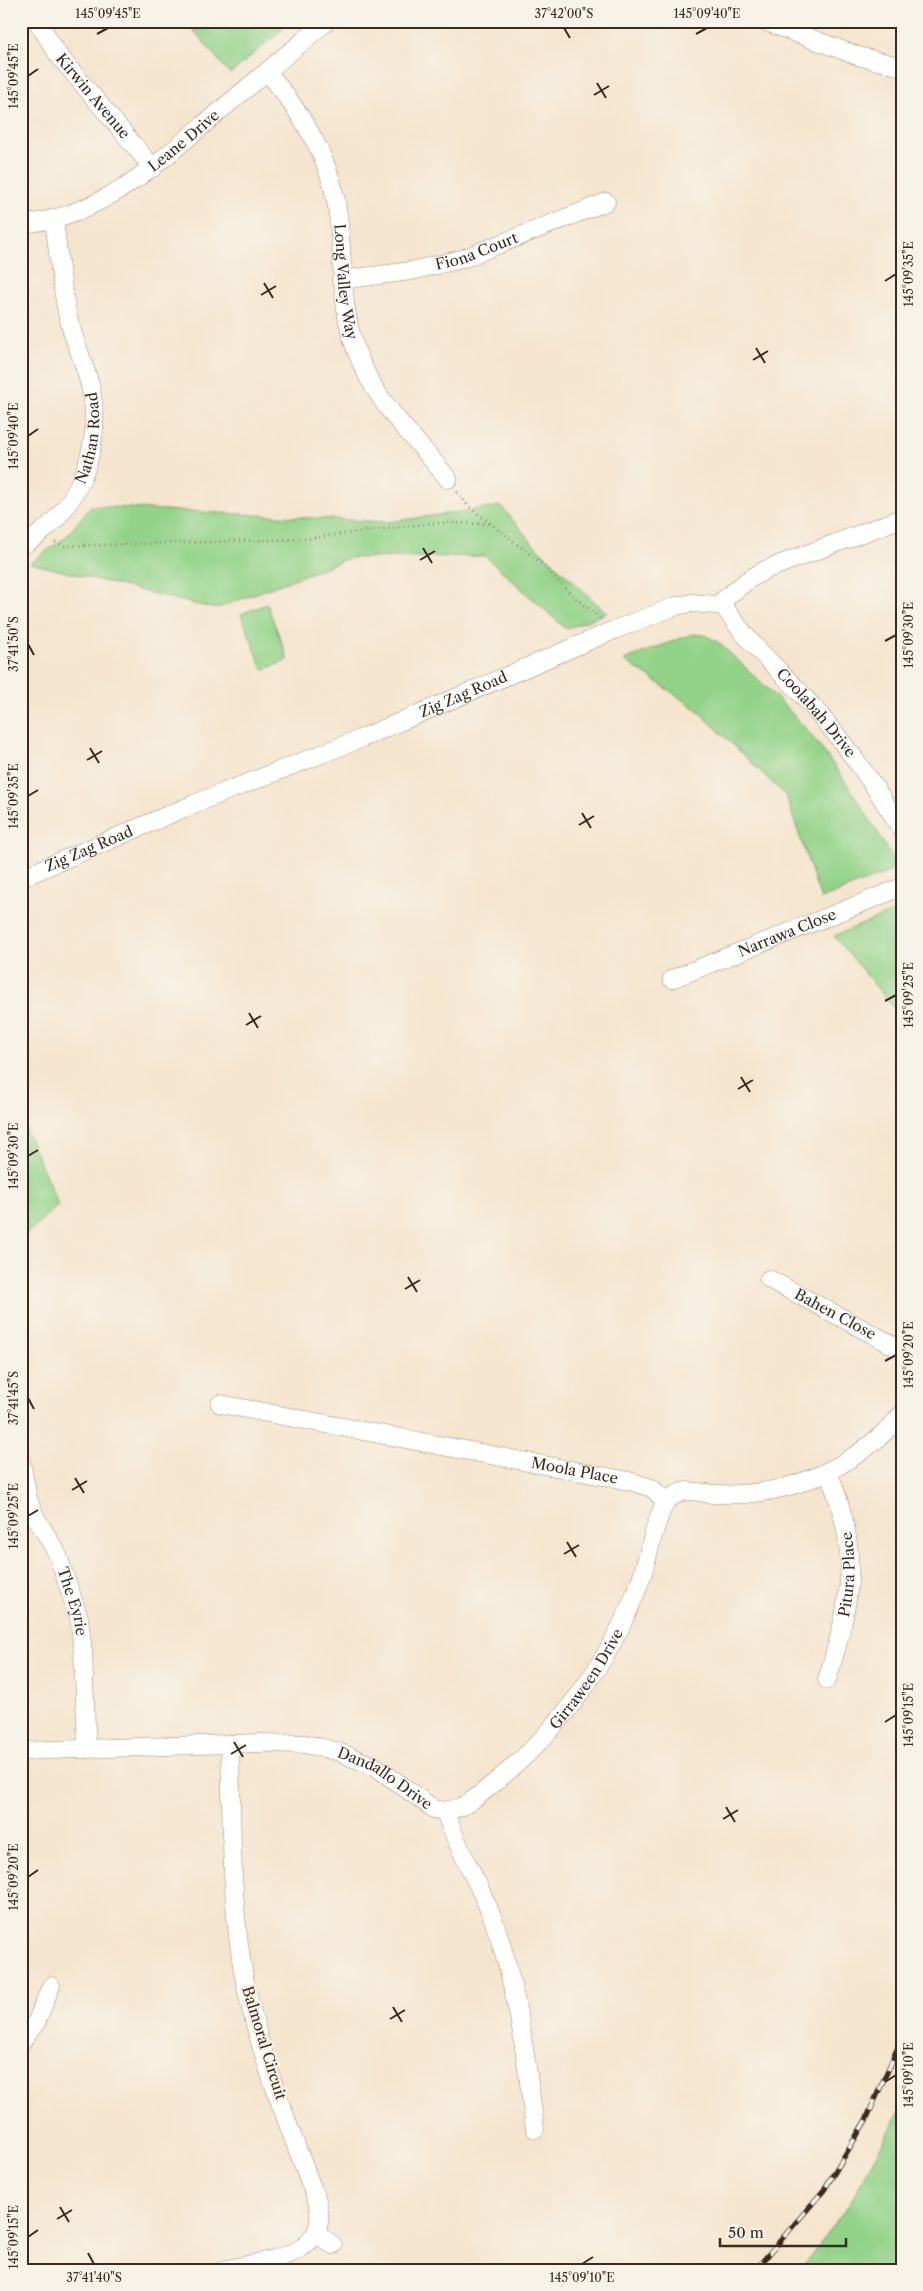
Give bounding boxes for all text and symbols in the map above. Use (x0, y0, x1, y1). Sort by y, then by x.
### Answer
text: 145°09'45"E (75, 6, 141, 21)
text: 37°42'00"S (535, 6, 593, 21)
text: 145°09'40"E (674, 6, 740, 21)
text: 145°09'45"E (6, 43, 21, 109)
street label: Kirwin Avenue (52, 49, 134, 143)
street label: Leane Drive (144, 105, 223, 176)
street label: Long Valley Way (330, 223, 362, 342)
street label: Fiona Court (433, 228, 521, 274)
text: 145°09'35"E (901, 241, 916, 307)
street label: Nathan Road (71, 391, 103, 487)
text: 145°09'40"E (6, 403, 21, 469)
text: 145°09'30"E (901, 602, 916, 668)
text: 37°41'50"S (6, 616, 21, 672)
street label: Coolabah Drive (773, 664, 860, 761)
street label: Zig Zag Road (416, 667, 510, 721)
text: 145°09'35"E (6, 763, 21, 829)
street label: Zig Zag Road (42, 821, 136, 876)
street label: Narrawa Close (735, 904, 839, 961)
text: 145°09'25"E (901, 962, 916, 1028)
text: 145°09'30"E (6, 1123, 21, 1189)
street label: Bahen Close (791, 1284, 879, 1343)
text: 145°09'20"E (901, 1322, 916, 1388)
text: 37°41'45"S (6, 1371, 21, 1425)
street label: Moola Place (530, 1453, 620, 1488)
text: 145°09'25"E (6, 1483, 21, 1549)
street label: Pitura Place (834, 1531, 858, 1619)
street label: The Eyrie (53, 1564, 91, 1637)
street label: Girraween Drive (545, 1625, 627, 1733)
text: 145°09'15"E (901, 1683, 916, 1747)
street label: Dandallo Drive (335, 1743, 436, 1813)
text: 145°09'20"E (6, 1844, 21, 1910)
street label: Balmoral Circuit (238, 1984, 291, 2103)
text: 145°09'10"E (901, 2042, 916, 2108)
text: 145°09'15"E (6, 2205, 21, 2269)
scale bar (720, 2216, 847, 2248)
text: 50 m (728, 2223, 764, 2242)
text: 37°41'40"S (66, 2270, 122, 2285)
text: 145°09'10"E (549, 2270, 615, 2285)

